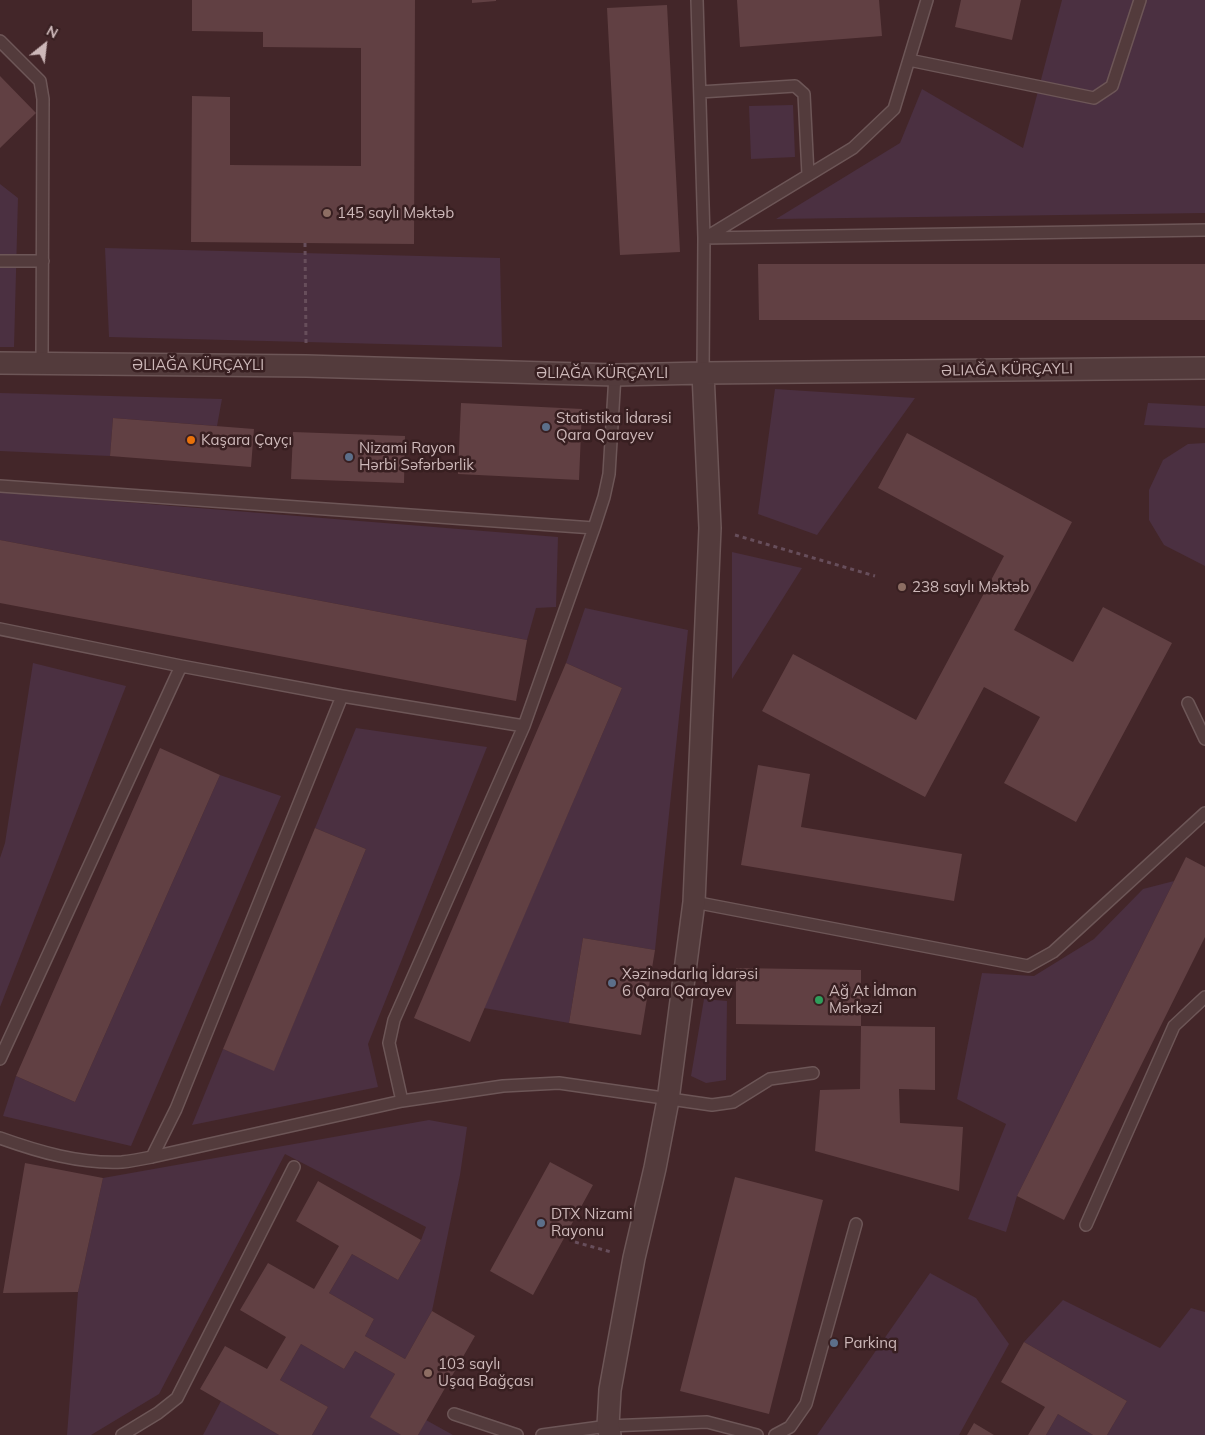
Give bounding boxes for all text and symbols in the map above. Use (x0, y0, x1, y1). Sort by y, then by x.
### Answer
north arrow (20, 20, 70, 70)
text: N (43, 21, 61, 42)
place label: 145 saylı Məktəb (337, 204, 454, 222)
marker: 145 saylı Məktəb (321, 207, 333, 219)
street label: ƏLIAĞA KÜRÇAYLI (132, 356, 264, 374)
street label: ƏLIAĞA KÜRÇAYLI (941, 360, 1073, 380)
street label: ƏLIAĞA KÜRÇAYLI (536, 364, 668, 382)
place label: Statistika İdarəsi Qara Qarayev (556, 409, 672, 444)
marker: Statistika İdarəsi Qara Qarayev (540, 421, 552, 433)
place label: Kaşara Çayçı (201, 431, 292, 449)
marker: Kaşara Çayçı (185, 434, 197, 446)
place label: Nizami Rayon Hərbi Səfərbərlik (359, 439, 474, 474)
marker: Nizami Rayon Hərbi Səfərbərlik (343, 451, 355, 463)
place label: 238 saylı Məktəb (912, 578, 1029, 596)
marker: 238 saylı Məktəb (896, 581, 908, 593)
place label: Xəzinədarlıq İdarəsi 6 Qara Qarayev (622, 965, 758, 1000)
marker: Xəzinədarlıq İdarəsi 6 Qara Qarayev (606, 977, 618, 989)
place label: Ağ At İdman Mərkəzi (829, 982, 917, 1017)
marker: Ağ At İdman Mərkəzi (813, 994, 825, 1006)
place label: DTX Nizami Rayonu (551, 1205, 633, 1240)
marker: DTX Nizami Rayonu (535, 1217, 547, 1229)
place label: Parkinq (844, 1334, 897, 1352)
marker: Parkinq (828, 1337, 840, 1349)
place label: 103 saylı Uşaq Bağçası (438, 1355, 534, 1390)
marker: 103 saylı Uşaq Bağçası (422, 1367, 434, 1379)

